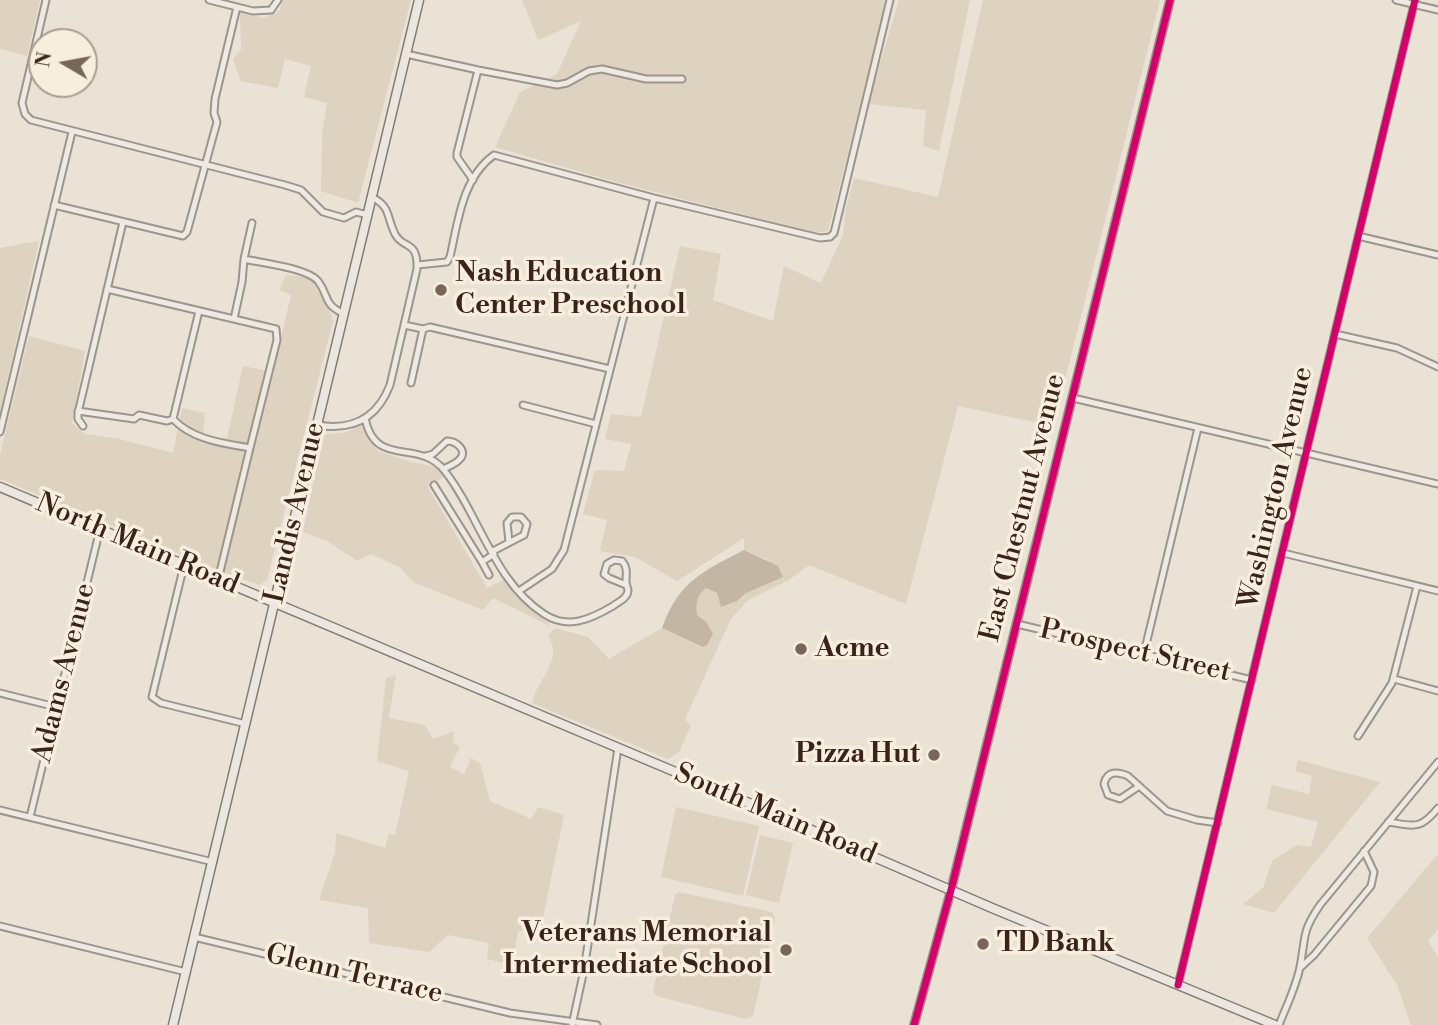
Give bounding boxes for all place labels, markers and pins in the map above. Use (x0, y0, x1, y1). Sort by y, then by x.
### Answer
place label: Nash Education Center Preschool (455, 257, 686, 323)
marker: Nash Education Center Preschool (433, 282, 449, 298)
place label: Acme (815, 632, 890, 666)
marker: Acme (793, 641, 809, 657)
place label: Pizza Hut (795, 738, 920, 772)
marker: Pizza Hut (926, 747, 942, 763)
place label: Veterans Memorial Intermediate School (503, 917, 772, 983)
place label: TD Bank (997, 927, 1115, 961)
marker: TD Bank (975, 936, 991, 952)
marker: Veterans Memorial Intermediate School (778, 942, 794, 958)

